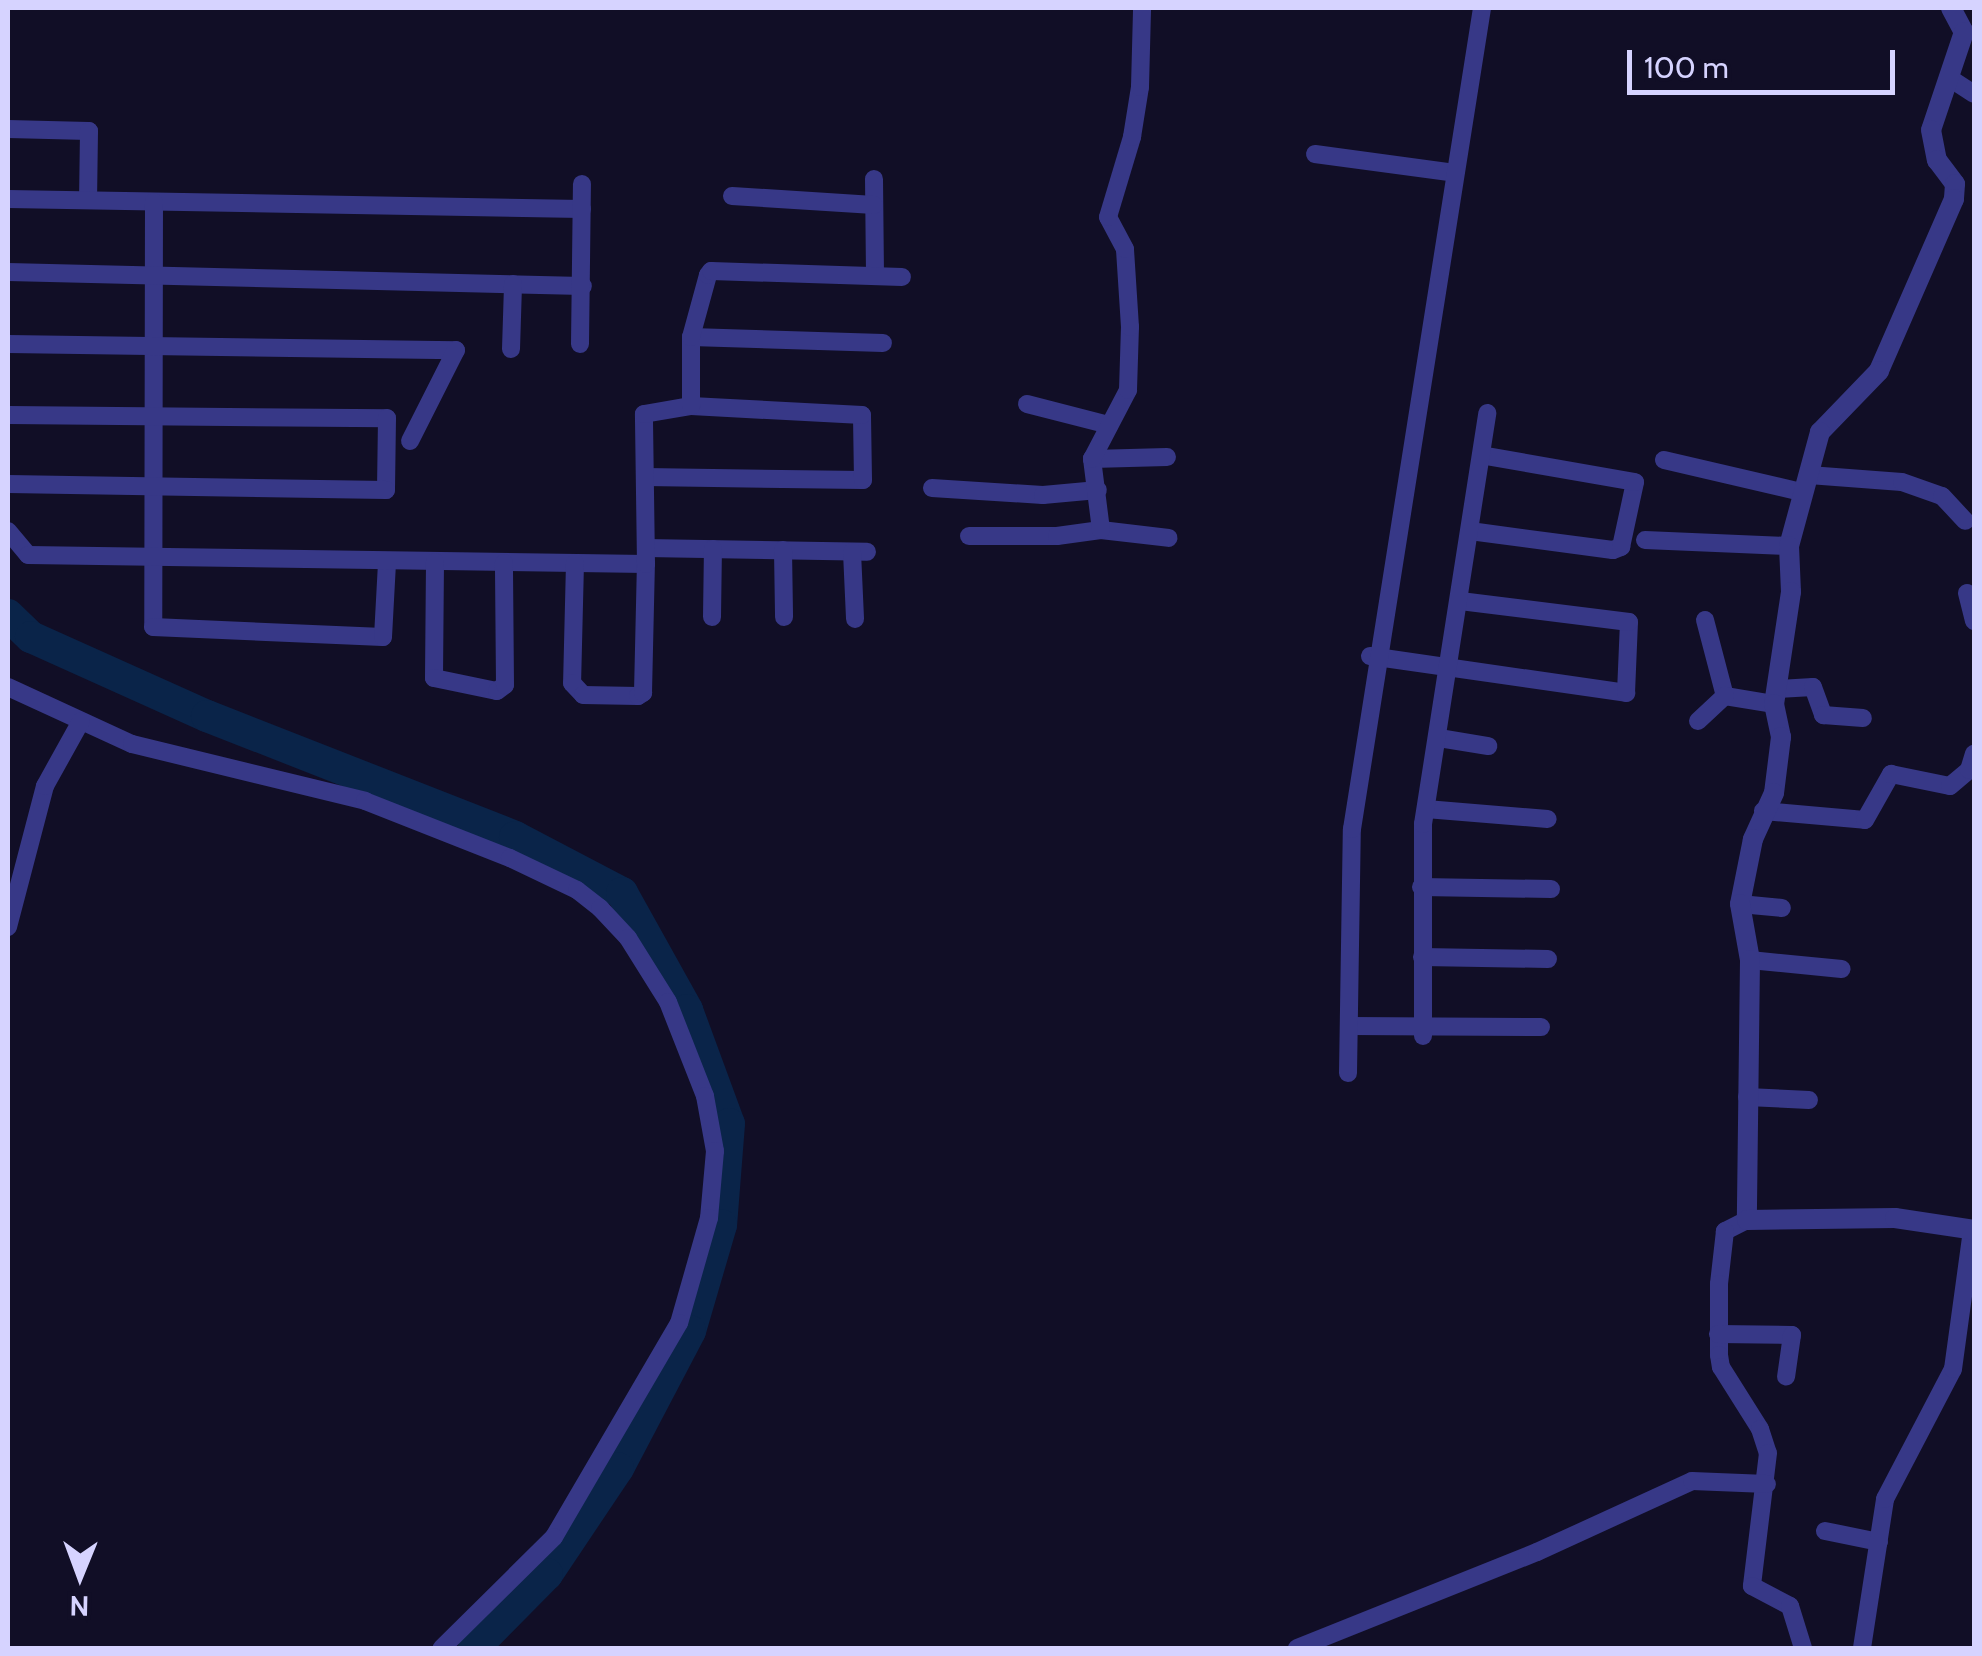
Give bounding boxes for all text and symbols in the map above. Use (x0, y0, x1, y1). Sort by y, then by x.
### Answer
scale bar (1632, 30, 1900, 92)
text: 100 m (1644, 49, 1729, 86)
north arrow (30, 1526, 130, 1626)
text: N (69, 1589, 90, 1623)

